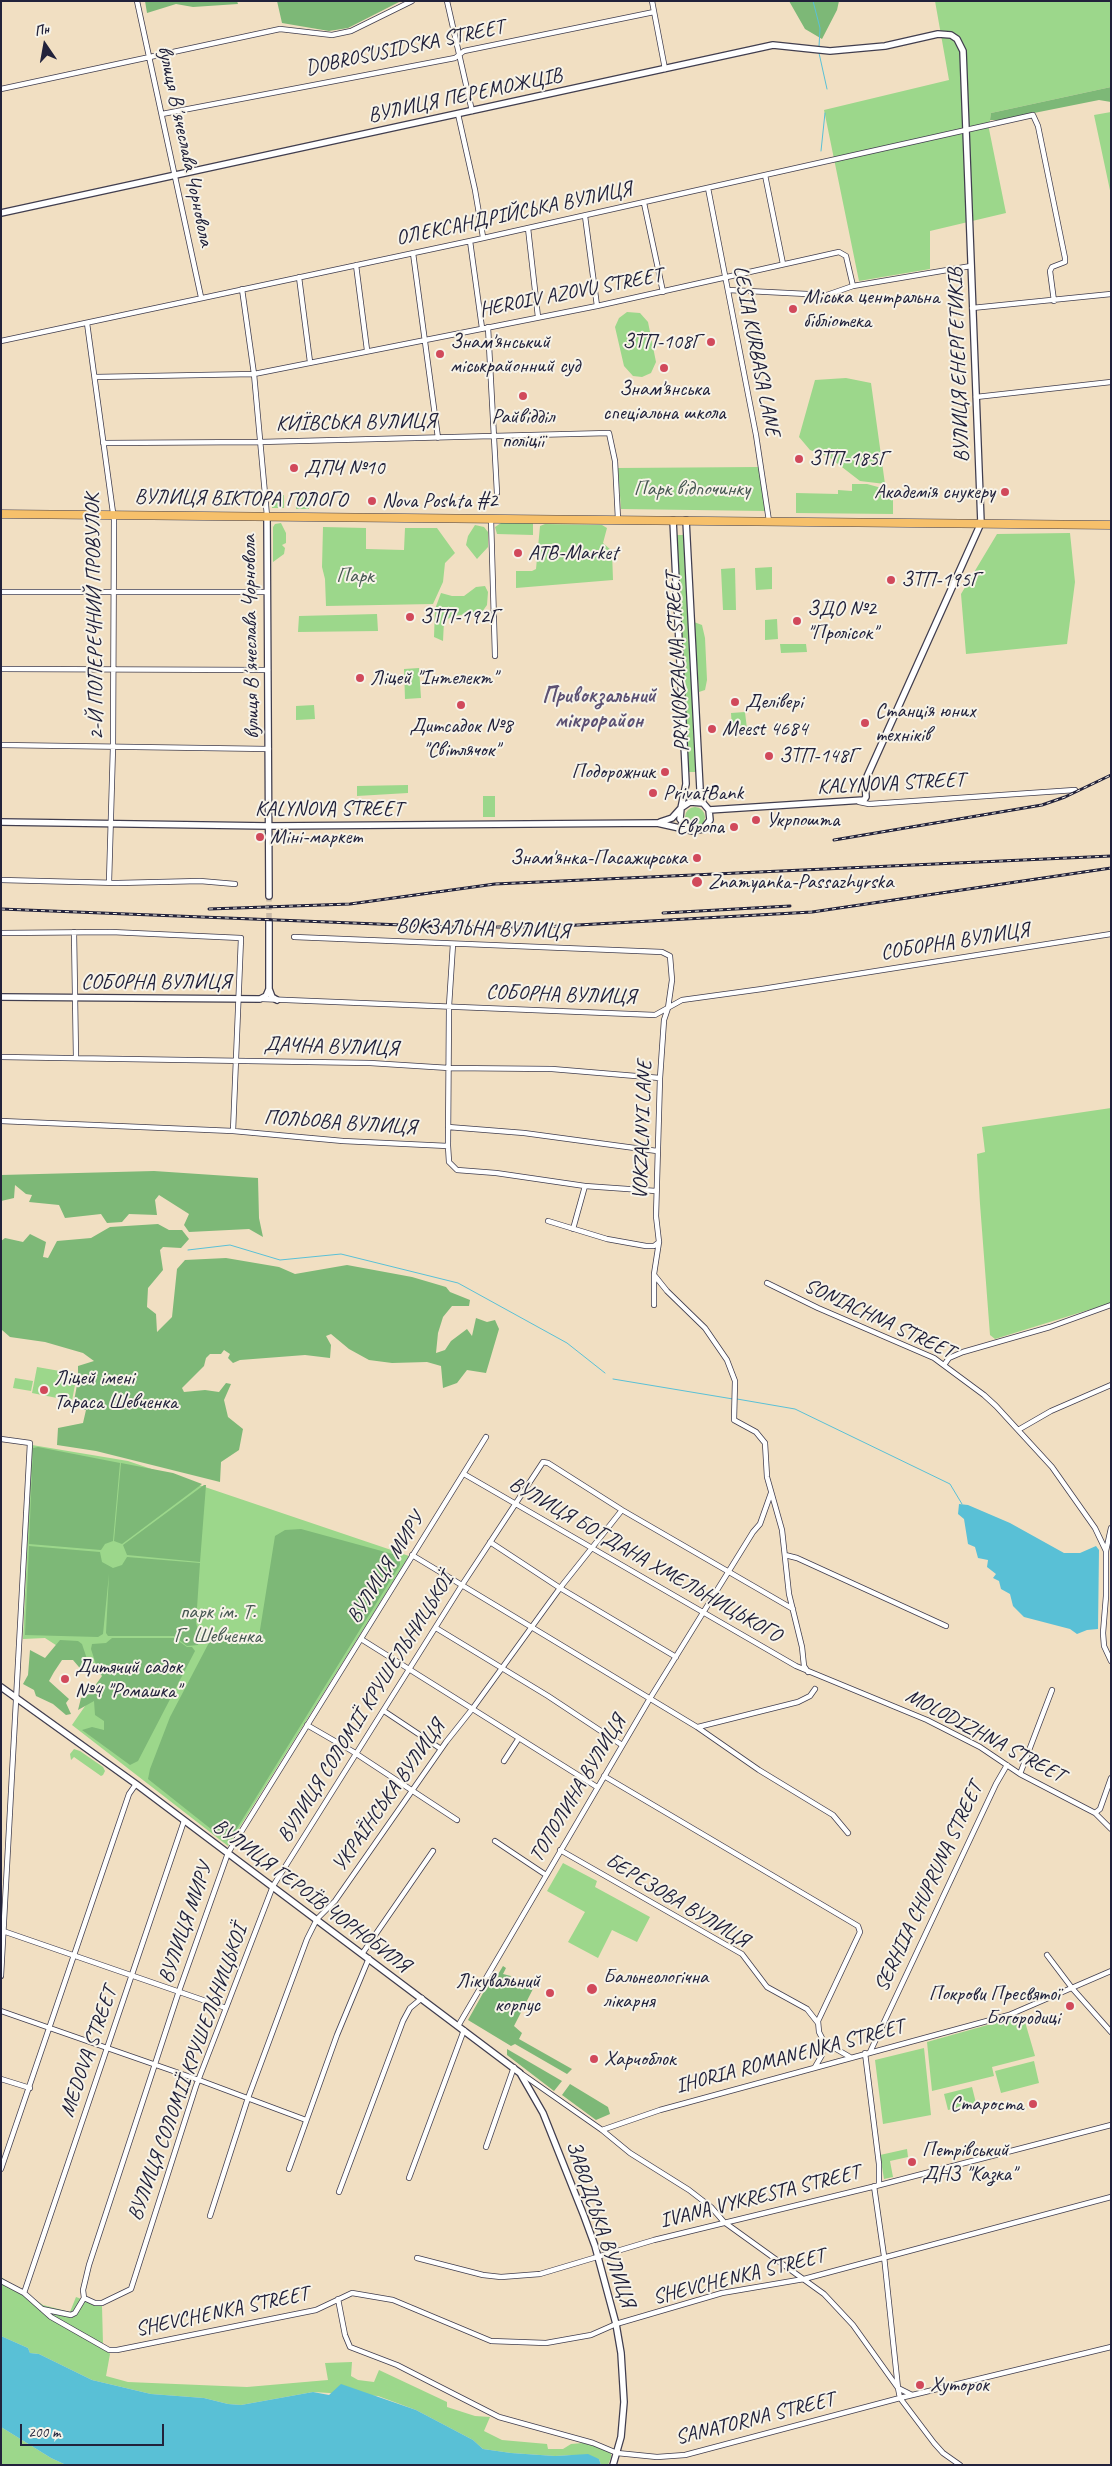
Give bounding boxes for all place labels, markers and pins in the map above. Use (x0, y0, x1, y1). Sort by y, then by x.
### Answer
place label: Міська центральна бібліотека (803, 284, 939, 334)
marker: Міська центральна бібліотека (787, 303, 799, 315)
place label: Знам'янський міськрайонний суд (450, 329, 580, 379)
place label: ЗТП-108Г (622, 329, 701, 355)
marker: ЗТП-108Г (705, 336, 717, 348)
marker: Знам'янський міськрайонний суд (434, 348, 446, 360)
marker: Знам'янська спеціальна школа (658, 362, 670, 374)
place label: Знам'янська спеціальна школа (603, 376, 725, 426)
marker: Райвідділ поліції (517, 390, 529, 402)
place label: Райвідділ поліції (492, 404, 554, 454)
place label: ЗТП-185Г (809, 446, 888, 472)
marker: ЗТП-185Г (793, 453, 805, 465)
place label: ДПЧ №10 (304, 455, 384, 481)
marker: ДПЧ №10 (288, 462, 300, 474)
place label: Академія снукеру (874, 479, 995, 505)
marker: Академія снукеру (999, 486, 1011, 498)
place label: Nova Poshta #2 (382, 488, 497, 514)
marker: Nova Poshta #2 (366, 495, 378, 507)
place label: ATB-Market (528, 540, 618, 566)
marker: ATB-Market (512, 547, 524, 559)
place label: ЗТП-195Г (901, 567, 980, 593)
marker: ЗТП-195Г (885, 574, 897, 586)
place label: ЗДО №2 "Пролісок" (807, 596, 877, 646)
place label: ЗТП-192Г (420, 604, 499, 630)
marker: ЗТП-192Г (404, 611, 416, 623)
marker: ЗДО №2 "Пролісок" (791, 615, 803, 627)
place label: Ліцей "Інтелект" (370, 665, 497, 691)
marker: Ліцей "Інтелект" (354, 672, 366, 684)
place label: Делівері (745, 689, 803, 715)
marker: Делівері (729, 696, 741, 708)
place label: Станція юних техніків (875, 698, 975, 748)
marker: Дитсадок №8 "Світлячок" (455, 699, 467, 711)
place label: Дитсадок №8 "Світлячок" (410, 713, 512, 763)
place label: Meest 4684 (722, 716, 808, 742)
marker: Станція юних техніків (859, 717, 871, 729)
marker: Meest 4684 (706, 723, 718, 735)
place label: ЗТП-148Г (779, 743, 858, 769)
marker: ЗТП-148Г (763, 750, 775, 762)
place label: Подорожник (572, 759, 655, 785)
marker: Подорожник (659, 766, 671, 778)
place label: PrivatBank (663, 780, 743, 806)
marker: PrivatBank (647, 787, 659, 799)
place label: Укрпошта (766, 807, 839, 833)
place label: Європа (677, 814, 724, 840)
marker: Укрпошта (750, 814, 762, 826)
marker: Європа (728, 821, 740, 833)
place label: Міні-маркет (270, 824, 362, 850)
marker: Міні-маркет (254, 831, 266, 843)
place label: Знам'янка-Пасажирська (510, 845, 687, 871)
marker: Знам'янка-Пасажирська (691, 852, 703, 864)
place label: Znamyanka-Passazhyrska (708, 869, 893, 895)
marker: Znamyanka-Passazhyrska (690, 875, 704, 889)
place label: Ліцей імені Тараса Шевченка (54, 1365, 177, 1415)
marker: Ліцей імені Тараса Шевченка (38, 1384, 50, 1396)
place label: Дитячий садок №4 "Ромашка" (75, 1654, 182, 1704)
marker: Дитячий садок №4 "Ромашка" (59, 1673, 71, 1685)
place label: Бальнеологічна лікарня (603, 1964, 708, 2014)
place label: Лікувальний корпус (456, 1968, 540, 2018)
place label: Покрови Пресвятої Богородиці (929, 1981, 1060, 2031)
marker: Бальнеологічна лікарня (585, 1982, 599, 1996)
marker: Лікувальний корпус (544, 1987, 556, 1999)
marker: Покрови Пресвятої Богородиці (1064, 2000, 1076, 2012)
place label: Харчоблок (604, 2046, 676, 2072)
marker: Харчоблок (588, 2053, 600, 2065)
place label: Староста (950, 2091, 1023, 2117)
marker: Староста (1027, 2098, 1039, 2110)
place label: Петрівський ДНЗ "Казка" (922, 2137, 1016, 2187)
marker: Петрівський ДНЗ "Казка" (906, 2156, 918, 2168)
place label: Хуторок (930, 2372, 989, 2398)
marker: Хуторок (914, 2379, 926, 2391)

